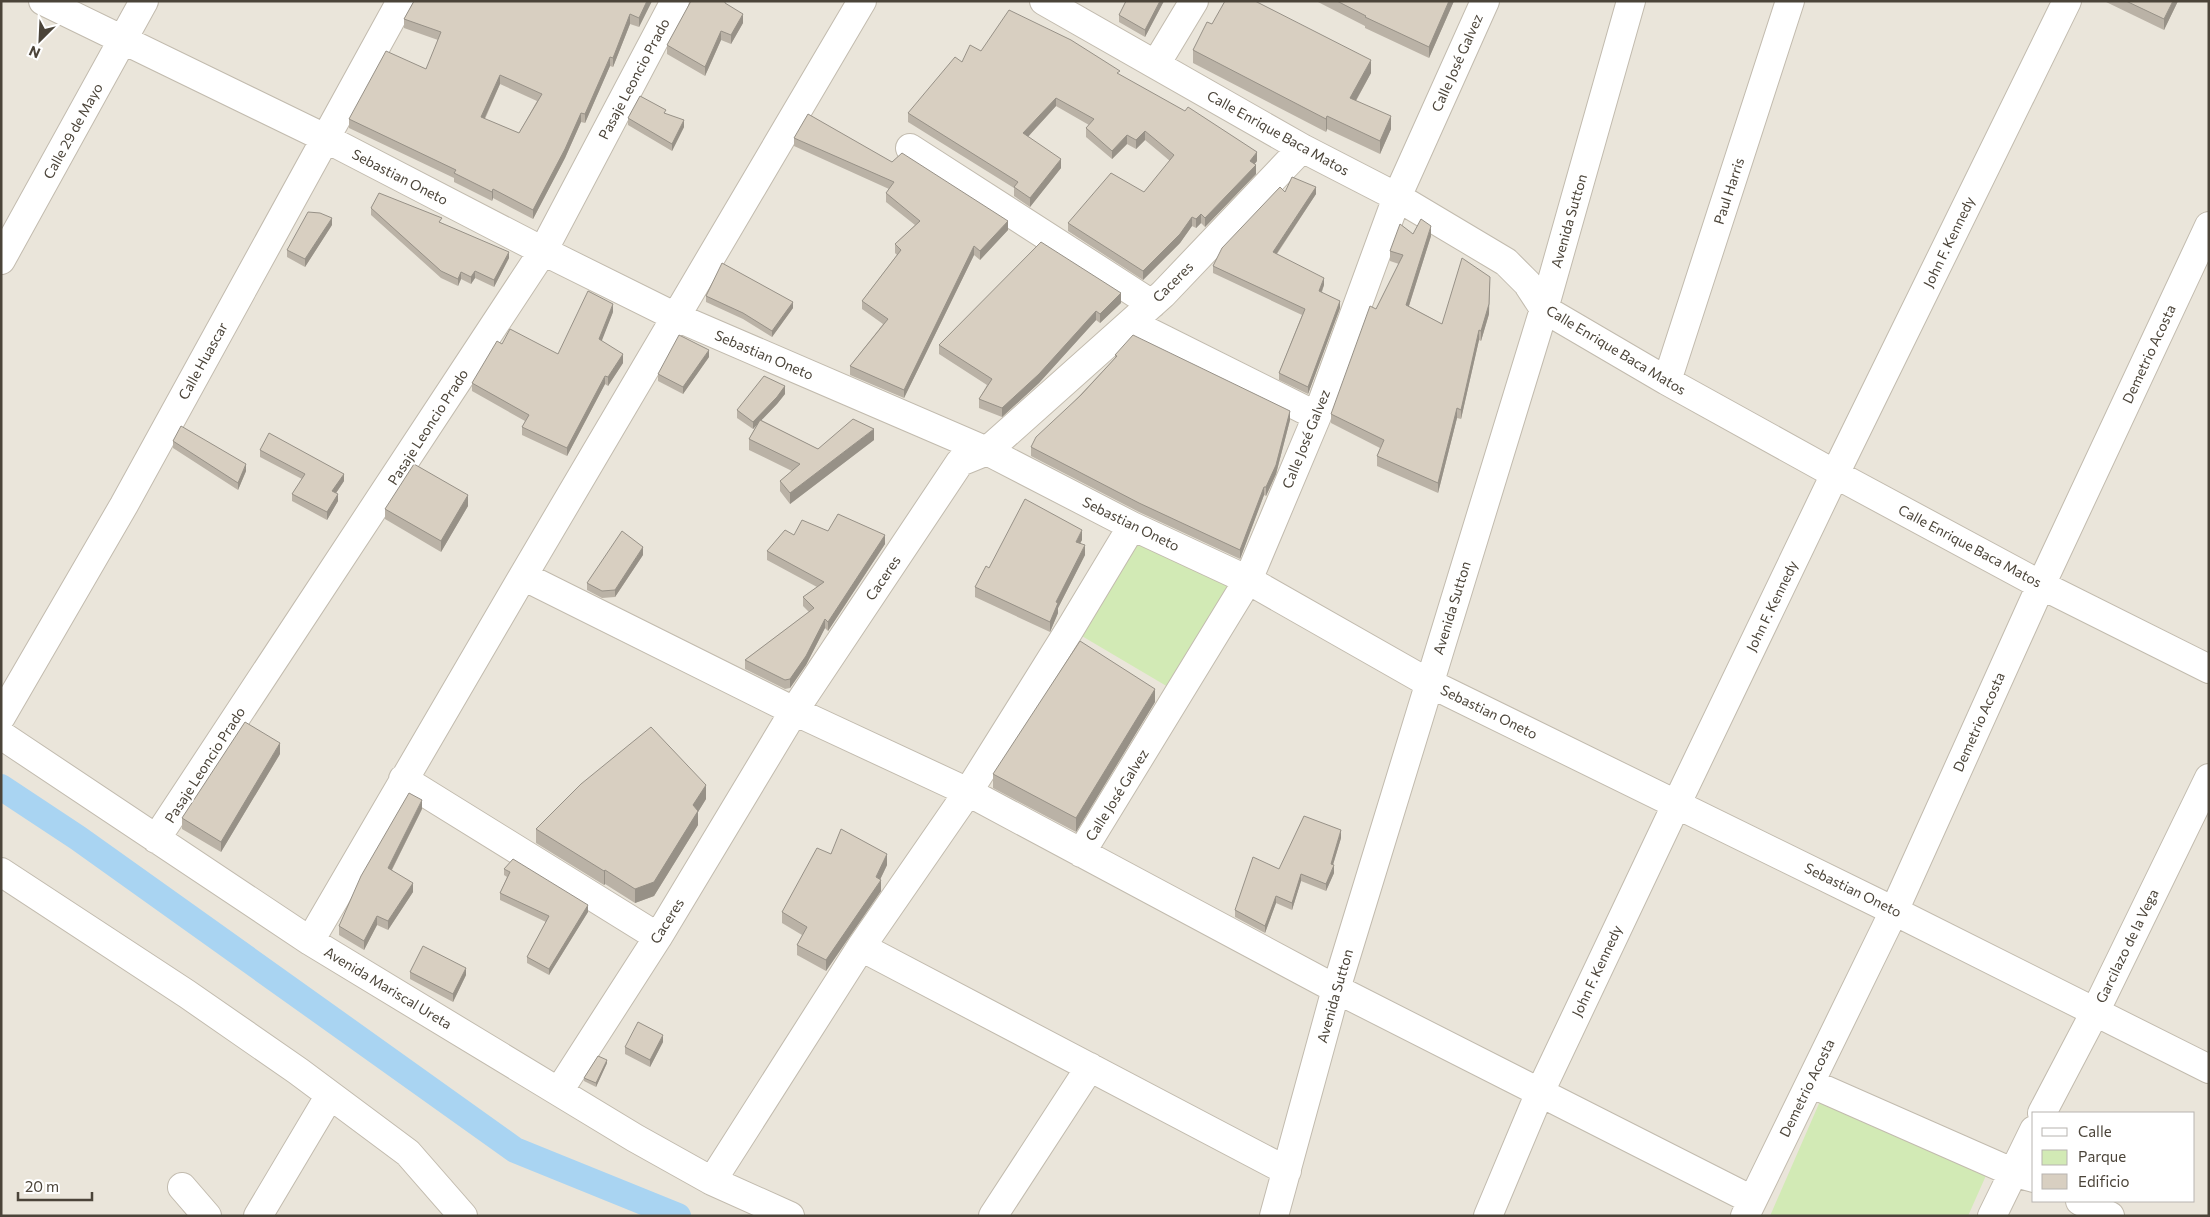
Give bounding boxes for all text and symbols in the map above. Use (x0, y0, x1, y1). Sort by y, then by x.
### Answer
street label: Calle José Galvez (1427, 11, 1486, 114)
north arrow (15, 15, 65, 65)
street label: Pasaje Leoncio Prado (594, 15, 673, 142)
text: N (26, 42, 43, 62)
street label: Calle 29 de Mayo (39, 80, 106, 182)
street label: Calle Enrique Baca Matos (1204, 86, 1352, 179)
street label: Sebastian Oneto (349, 145, 451, 208)
street label: Paul Harris (1710, 155, 1747, 226)
street label: Avenida Sutton (1547, 172, 1590, 270)
street label: John F. Kennedy (1919, 194, 1978, 290)
street label: Caceres (1149, 258, 1196, 305)
street label: Calle Enrique Baca Matos (1543, 301, 1689, 398)
street label: Demetrio Acosta (2118, 302, 2179, 406)
street label: Calle Huascar (174, 319, 231, 402)
street label: Sebastian Oneto (712, 326, 816, 383)
street label: Pasaje Leoncio Prado (384, 366, 471, 488)
street label: Calle José Galvez (1278, 387, 1333, 491)
street label: Sebastian Oneto (1080, 493, 1182, 554)
street label: Calle Enrique Baca Matos (1896, 501, 2045, 591)
street label: Caceres (861, 552, 904, 603)
street label: John F. Kennedy (1742, 558, 1801, 654)
street label: Avenida Sutton (1429, 559, 1474, 657)
street label: Demetrio Acosta (1949, 669, 2008, 774)
street label: Sebastian Oneto (1438, 681, 1540, 742)
street label: Pasaje Leoncio Prado (161, 704, 248, 826)
street label: Calle José Galvez (1081, 746, 1152, 844)
street label: Sebastian Oneto (1802, 859, 1904, 920)
street label: Garcilazo de la Vega (2092, 886, 2162, 1006)
street label: Caceres (646, 895, 687, 947)
street label: John F. Kennedy (1568, 922, 1625, 1019)
street label: Avenida Mariscal Ureta (321, 943, 455, 1032)
street label: Avenida Sutton (1313, 947, 1356, 1045)
street label: Demetrio Acosta (1775, 1036, 1838, 1140)
legend (2032, 1112, 2195, 1202)
text: Calle (2078, 1122, 2112, 1140)
text: Parque (2078, 1147, 2126, 1165)
scale bar (18, 1170, 91, 1202)
text: Edificio (2078, 1172, 2129, 1190)
text: 20 m (25, 1177, 59, 1195)

